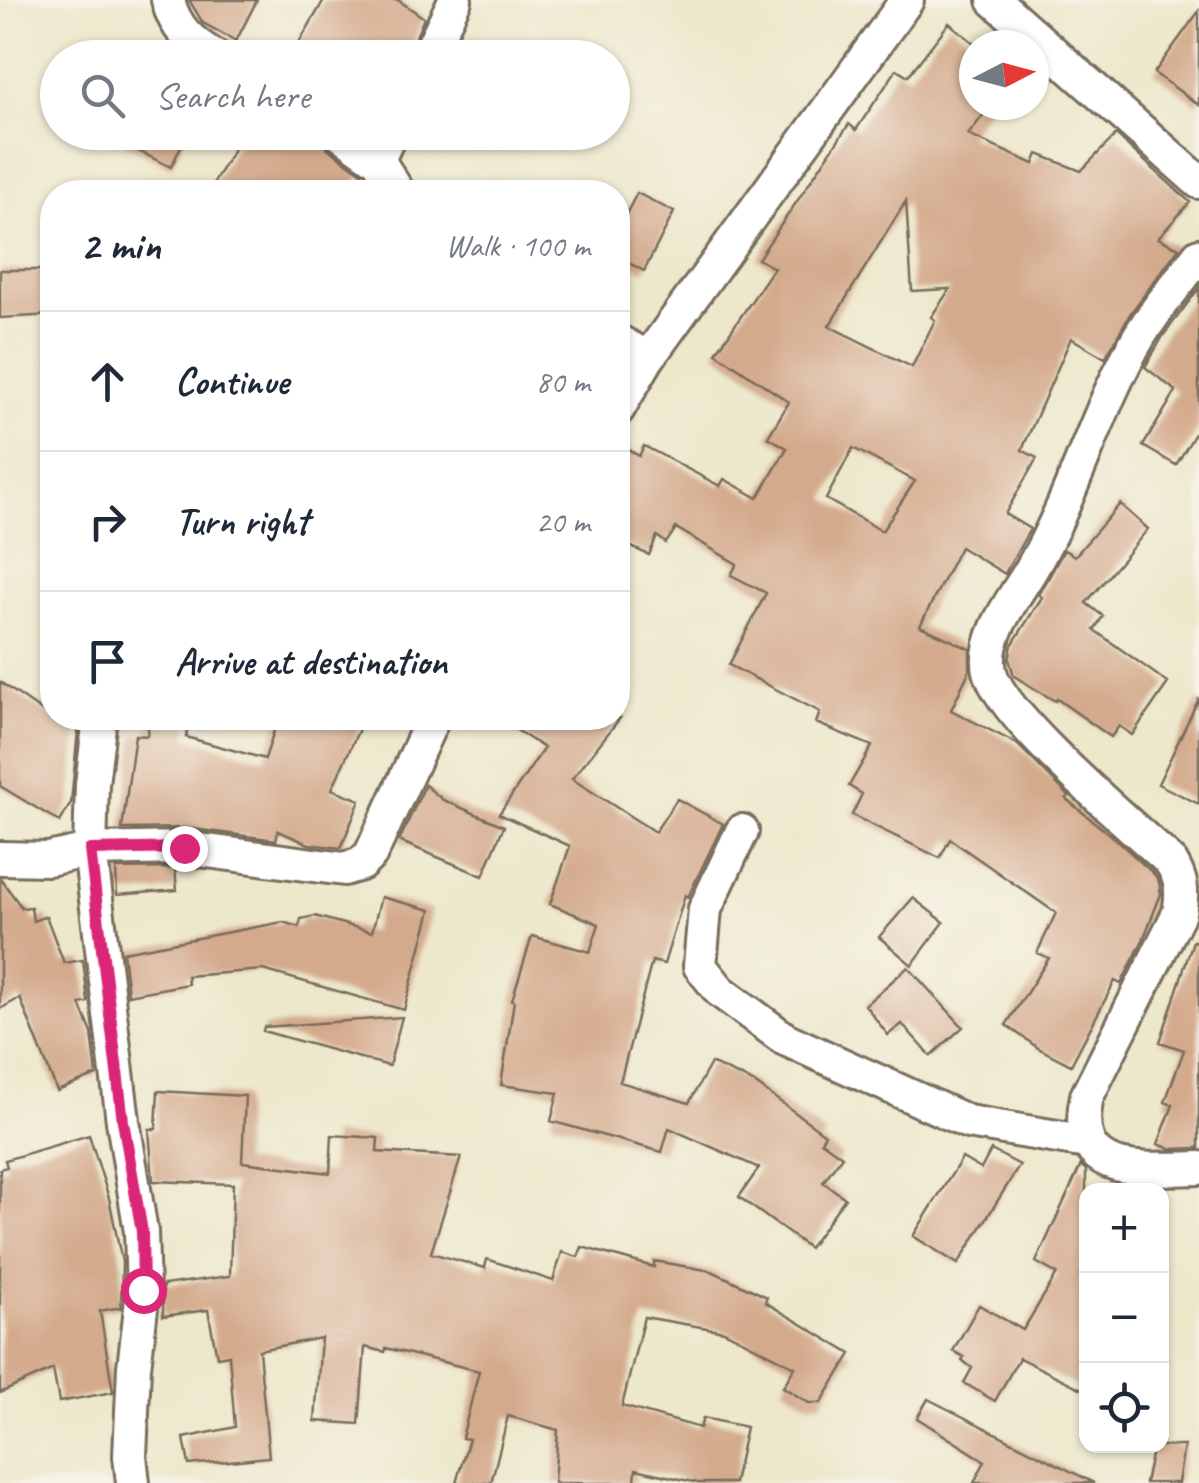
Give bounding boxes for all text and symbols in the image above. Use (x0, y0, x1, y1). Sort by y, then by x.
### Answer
north arrow (959, 30, 1049, 120)
search box (40, 40, 630, 150)
icon: search (75, 68, 130, 123)
text: Search here (155, 72, 310, 119)
text: 2 min (80, 219, 160, 272)
text: Walk · 100 m (446, 225, 590, 266)
icon: ahead (80, 354, 135, 409)
text: Continue (175, 358, 289, 405)
text: 80 m (536, 361, 590, 402)
icon: right (80, 494, 135, 549)
text: Turn right (175, 498, 309, 545)
text: 20 m (536, 501, 590, 542)
icon: arrive (80, 634, 135, 689)
text: Arrive at destination (175, 638, 447, 685)
route end (162, 826, 208, 872)
map controls (1079, 1183, 1169, 1453)
button: + (1079, 1183, 1169, 1273)
route start (121, 1268, 167, 1314)
button: − (1079, 1273, 1169, 1363)
button: locate (1079, 1363, 1169, 1453)

